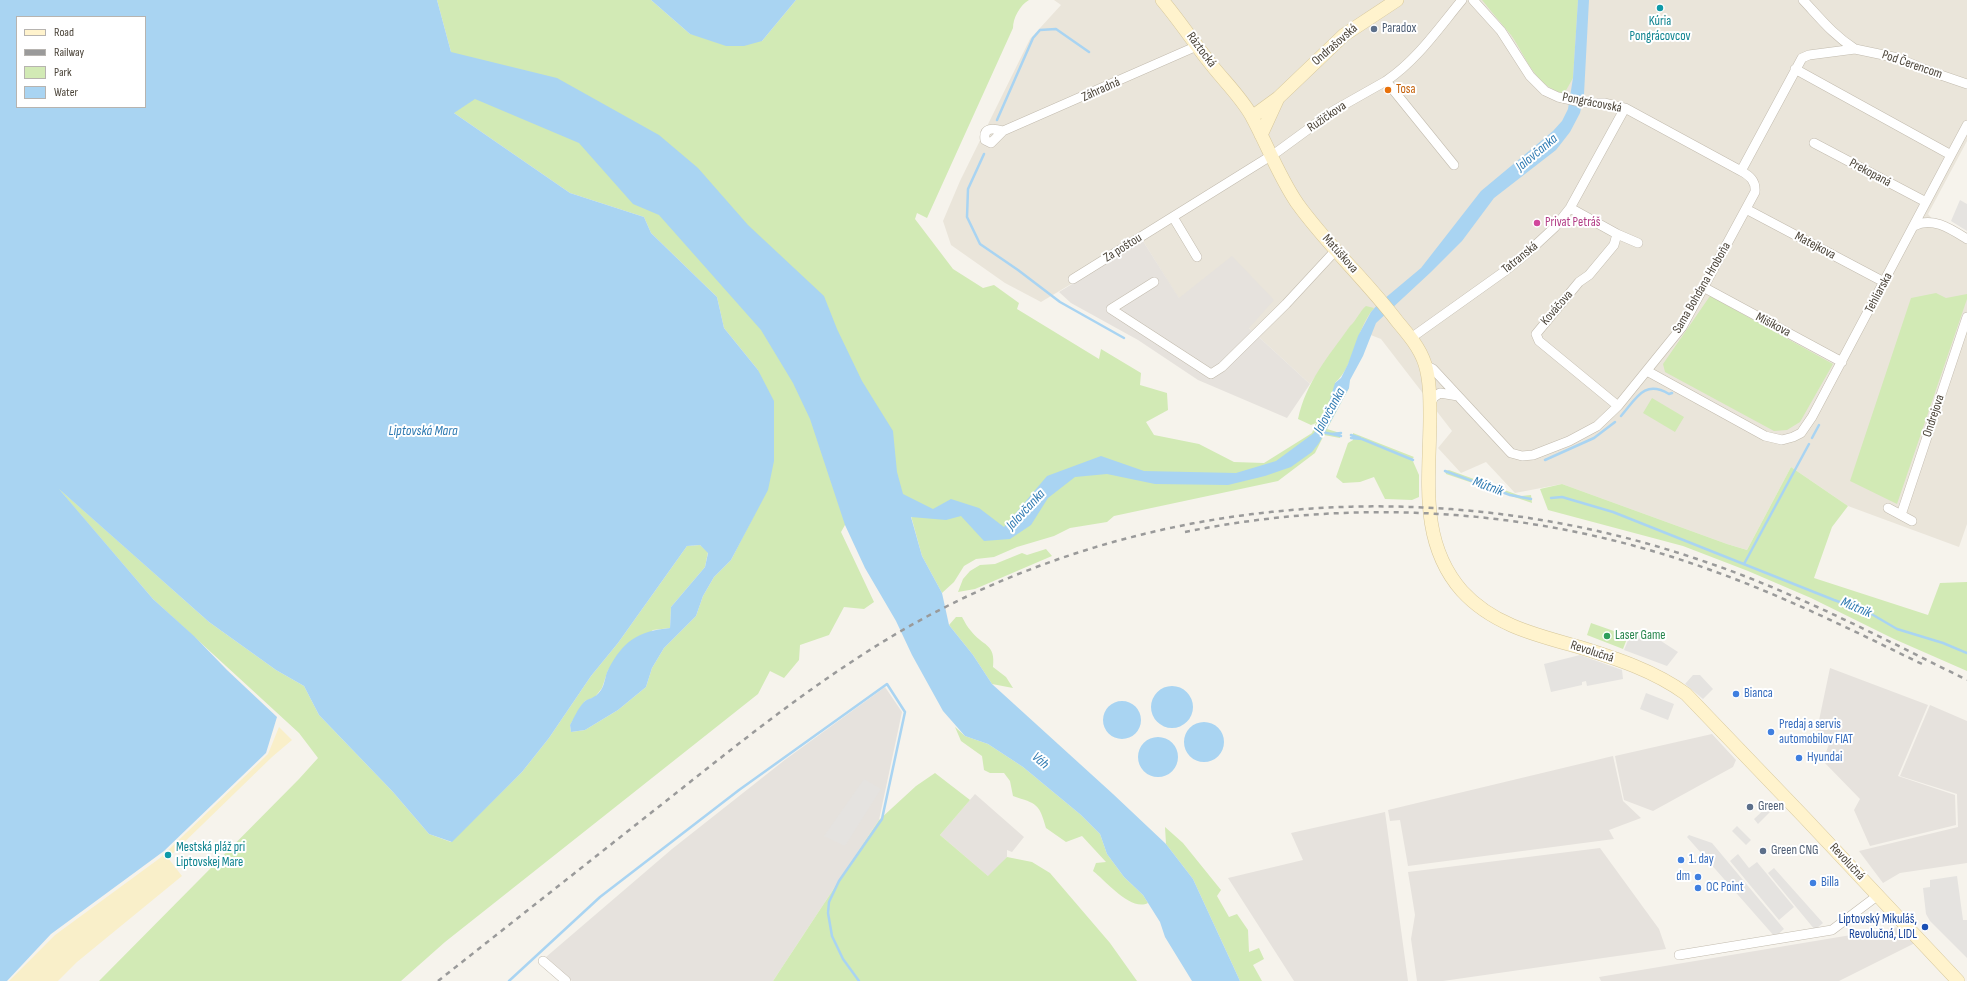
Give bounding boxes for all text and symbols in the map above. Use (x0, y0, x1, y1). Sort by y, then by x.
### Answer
marker: Kúria Pongrácovcov (1655, 3, 1665, 13)
place label: Kúria Pongrácovcov (1630, 14, 1690, 45)
legend (16, 16, 146, 108)
street label: Ondrašovská (1309, 21, 1361, 69)
place label: Paradox (1382, 21, 1416, 37)
marker: Paradox (1369, 24, 1379, 34)
text: Road (54, 25, 74, 40)
street label: Ráztocká (1183, 29, 1219, 71)
text: Railway (54, 45, 84, 60)
street label: Pod Čerencom (1880, 47, 1944, 83)
text: Park (54, 65, 72, 80)
street label: Záhradná (1079, 75, 1123, 105)
place label: Tosa (1396, 82, 1415, 98)
text: Water (54, 85, 78, 100)
marker: Tosa (1383, 85, 1393, 95)
street label: Pongrácovská (1561, 90, 1623, 116)
street label: Ružičkova (1305, 98, 1349, 136)
water label: Jalovčanka (1513, 131, 1561, 175)
street label: Prekopaná (1846, 155, 1894, 191)
place label: Privat Petráš (1545, 215, 1600, 231)
marker: Privat Petráš (1532, 218, 1542, 228)
street label: Matejkova (1792, 229, 1838, 263)
street label: Za poštou (1101, 230, 1145, 266)
street label: Matúškova (1319, 231, 1361, 277)
street label: Tatranská (1499, 239, 1541, 277)
street label: Sama Bohdana Hroboňa (1670, 240, 1734, 336)
street label: Tehliarska (1862, 270, 1896, 316)
street label: Kováčova (1538, 287, 1576, 329)
street label: Mišíkova (1753, 309, 1793, 341)
water label: Jalovčanka (1311, 385, 1349, 437)
street label: Ondrejova (1920, 393, 1948, 439)
water label: Liptovská Mara (388, 423, 458, 439)
water label: Mútnik (1470, 474, 1506, 500)
water label: Jalovčanka (1003, 486, 1049, 534)
water label: Mútnik (1838, 594, 1874, 622)
place label: Laser Game (1615, 628, 1666, 644)
marker: Laser Game (1602, 631, 1612, 641)
street label: Revolučná (1568, 638, 1616, 666)
place label: Bianca (1744, 686, 1773, 702)
marker: Bianca (1731, 689, 1741, 699)
place label: Predaj a servis automobilov FIAT (1779, 717, 1853, 748)
marker: Predaj a servis automobilov FIAT (1766, 727, 1776, 737)
water label: Váh (1028, 749, 1052, 773)
place label: Hyundai (1807, 750, 1842, 766)
marker: Hyundai (1794, 753, 1804, 763)
place label: Green (1758, 799, 1784, 815)
marker: Green (1745, 802, 1755, 812)
place label: Mestská pláž pri Liptovskej Mare (176, 840, 245, 871)
street label: Revolučná (1826, 840, 1868, 884)
place label: Green CNG (1771, 843, 1819, 859)
marker: Green CNG (1758, 846, 1768, 856)
marker: Mestská pláž pri Liptovskej Mare (163, 850, 173, 860)
place label: 1. day (1689, 852, 1714, 868)
marker: 1. day (1676, 855, 1686, 865)
place label: dm (1676, 869, 1690, 885)
marker: dm (1693, 872, 1703, 882)
place label: Billa (1821, 875, 1839, 891)
marker: Billa (1808, 878, 1818, 888)
place label: OC Point (1706, 880, 1744, 896)
marker: OC Point (1693, 883, 1703, 893)
place label: Liptovský Mikuláš, Revolučná, LIDL (1838, 912, 1917, 943)
marker: Liptovský Mikuláš, Revolučná, LIDL (1920, 922, 1930, 932)

